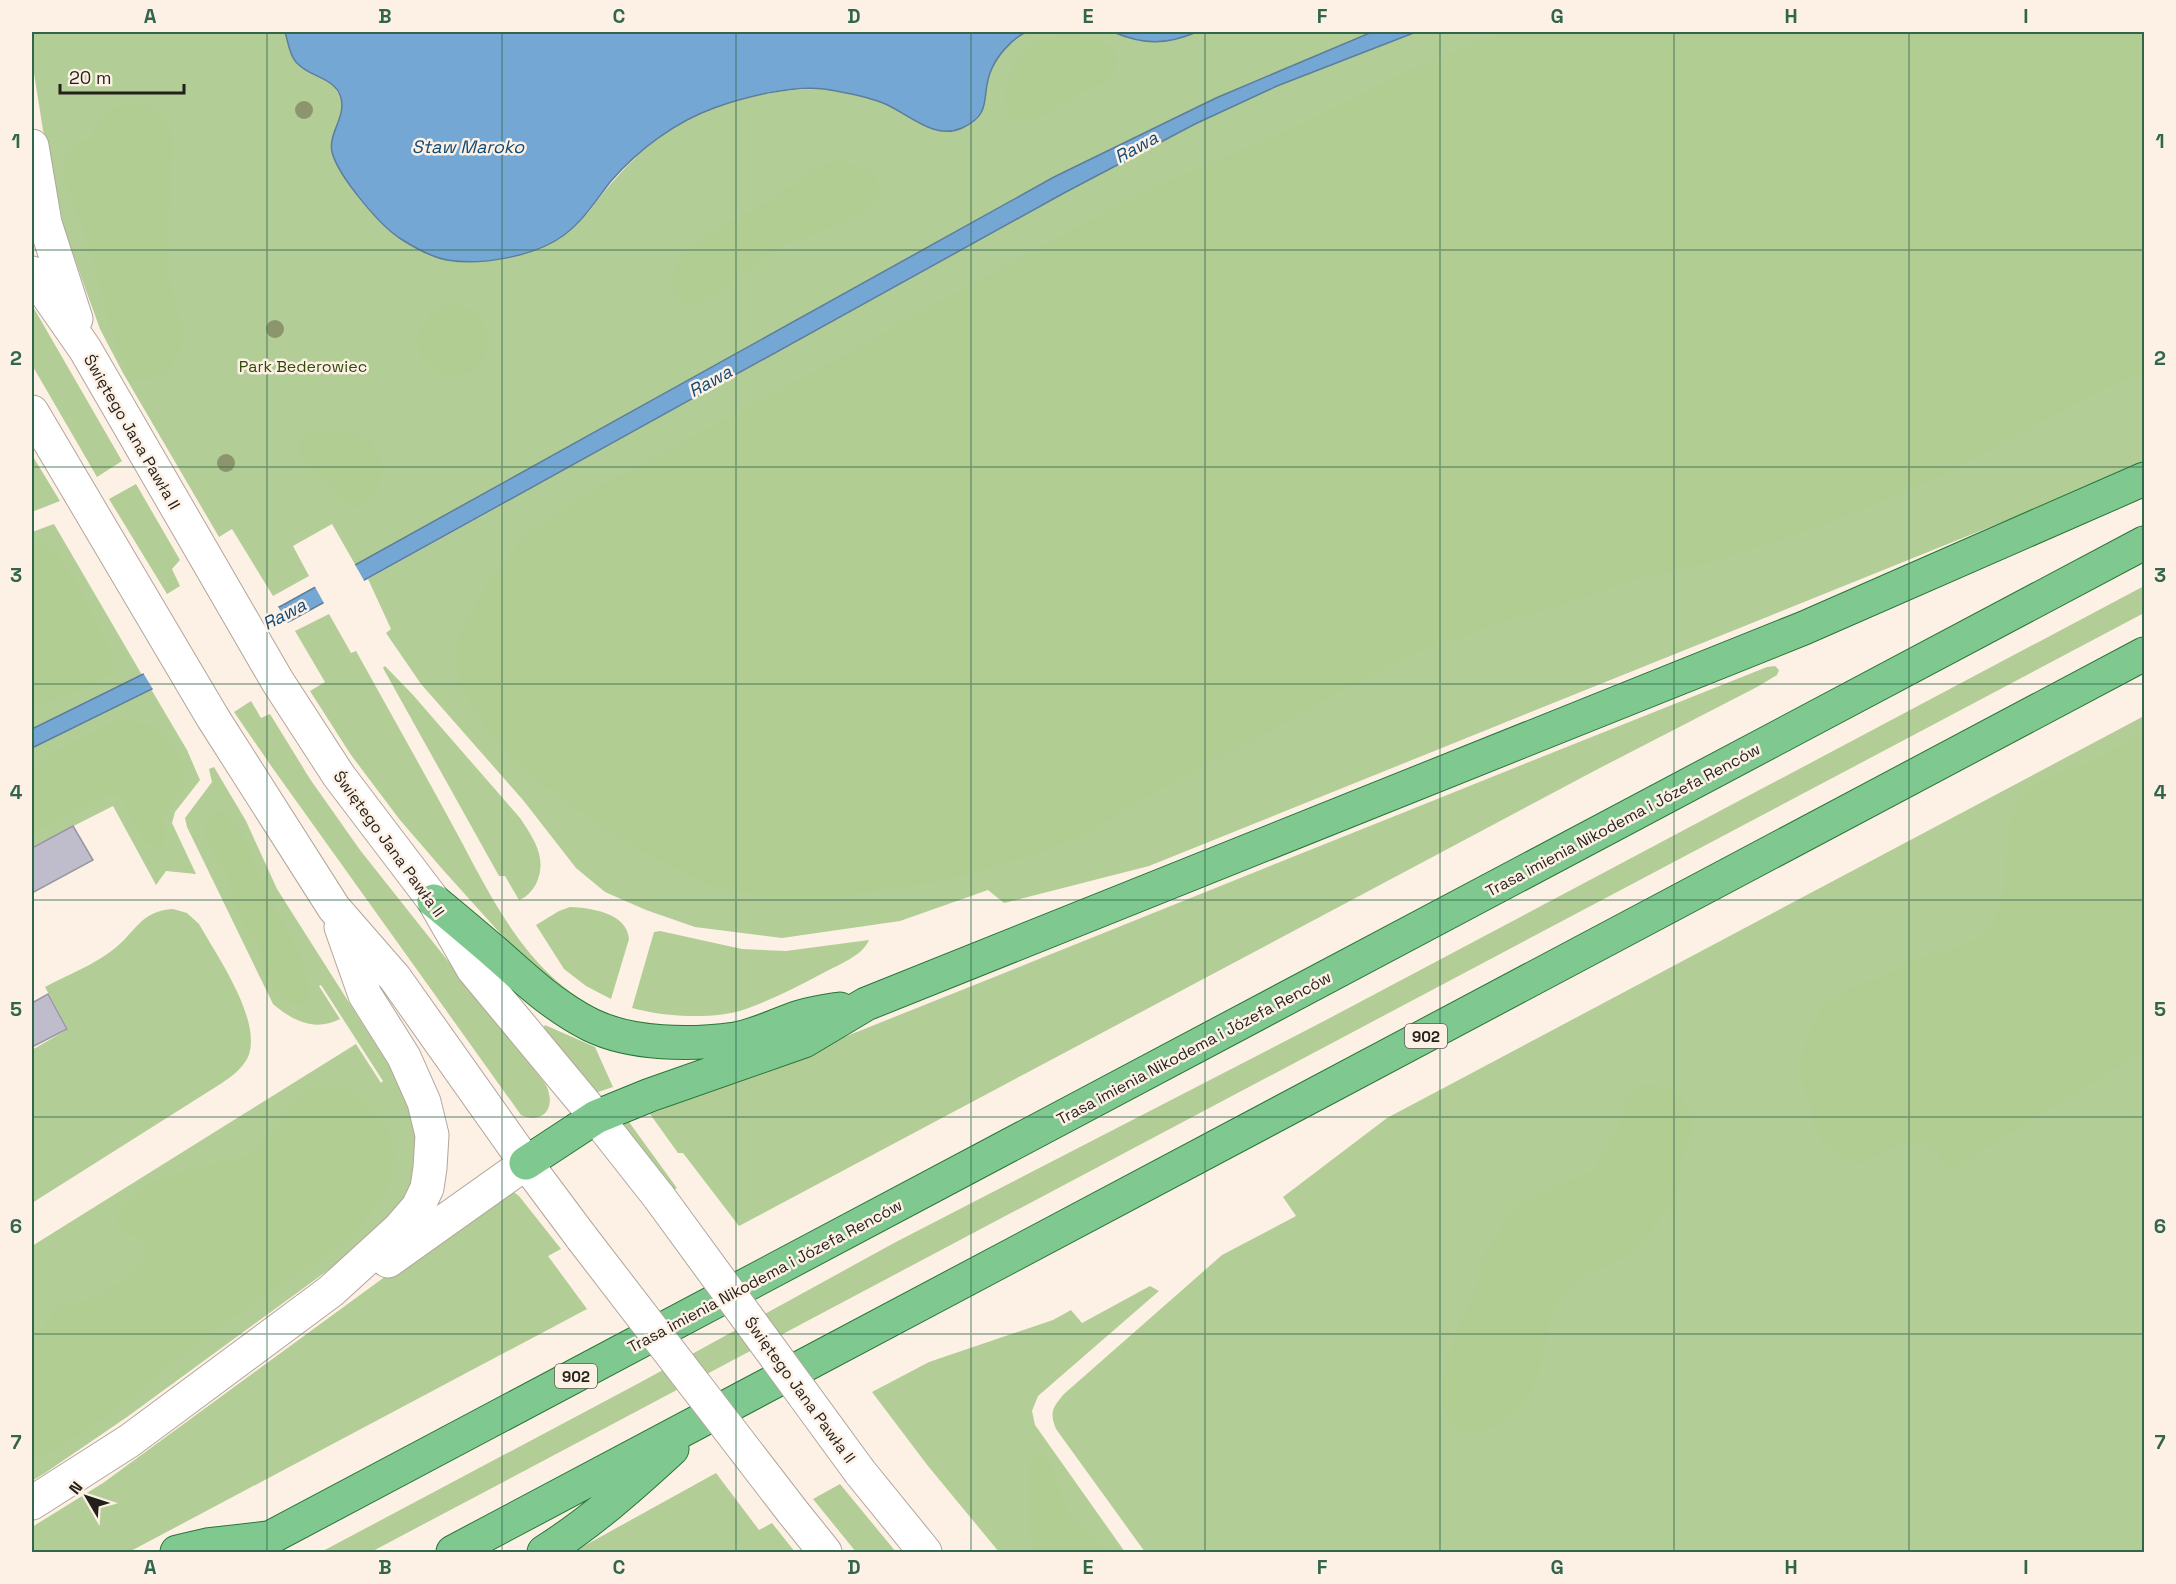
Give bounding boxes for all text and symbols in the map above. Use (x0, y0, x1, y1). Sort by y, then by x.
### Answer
text: A (144, 3, 157, 29)
text: B (378, 3, 392, 29)
text: C (613, 3, 626, 29)
text: D (847, 3, 861, 29)
text: E (1082, 3, 1094, 29)
text: F (1317, 3, 1328, 29)
text: G (1550, 3, 1564, 29)
text: H (1784, 3, 1798, 29)
text: I (2023, 3, 2029, 29)
scale bar (60, 57, 184, 95)
text: 20 m (69, 66, 112, 89)
water label: Rawa (1110, 125, 1162, 168)
text: 1 (11, 128, 21, 154)
text: 1 (2155, 128, 2165, 154)
water label: Staw Maroko (412, 135, 525, 158)
text: 2 (10, 345, 22, 371)
text: 2 (2154, 345, 2166, 371)
street label: Świętego Jana Pawła II (79, 351, 185, 513)
park label: Park Bederowiec (239, 356, 367, 377)
water label: Rawa (684, 359, 736, 402)
text: 3 (10, 562, 22, 588)
text: 3 (2154, 562, 2166, 588)
water label: Rawa (258, 593, 310, 635)
street label: Trasa imienia Nikodema i Józefa Renców (1482, 738, 1764, 902)
street label: Świętego Jana Pawła II (329, 767, 449, 921)
text: 4 (10, 779, 23, 805)
text: 4 (2154, 779, 2167, 805)
street label: Trasa imienia Nikodema i Józefa Renców (1053, 966, 1335, 1130)
text: 5 (10, 996, 22, 1022)
text: 5 (2154, 996, 2166, 1022)
road number: 902 (1405, 1024, 1447, 1048)
street label: Trasa imienia Nikodema i Józefa Renców (624, 1194, 906, 1358)
text: 6 (10, 1213, 22, 1239)
text: 6 (2154, 1213, 2166, 1239)
street label: Świętego Jana Pawła II (740, 1313, 860, 1467)
road number: 902 (555, 1364, 597, 1388)
text: 7 (10, 1429, 22, 1455)
text: 7 (2154, 1429, 2166, 1455)
north arrow (57, 1467, 117, 1527)
text: N (64, 1477, 87, 1499)
text: A (144, 1554, 157, 1580)
text: B (378, 1554, 392, 1580)
text: C (613, 1554, 626, 1580)
text: D (847, 1554, 861, 1580)
text: E (1082, 1554, 1094, 1580)
text: F (1317, 1554, 1328, 1580)
text: G (1550, 1554, 1564, 1580)
text: H (1784, 1554, 1798, 1580)
text: I (2023, 1554, 2029, 1580)

